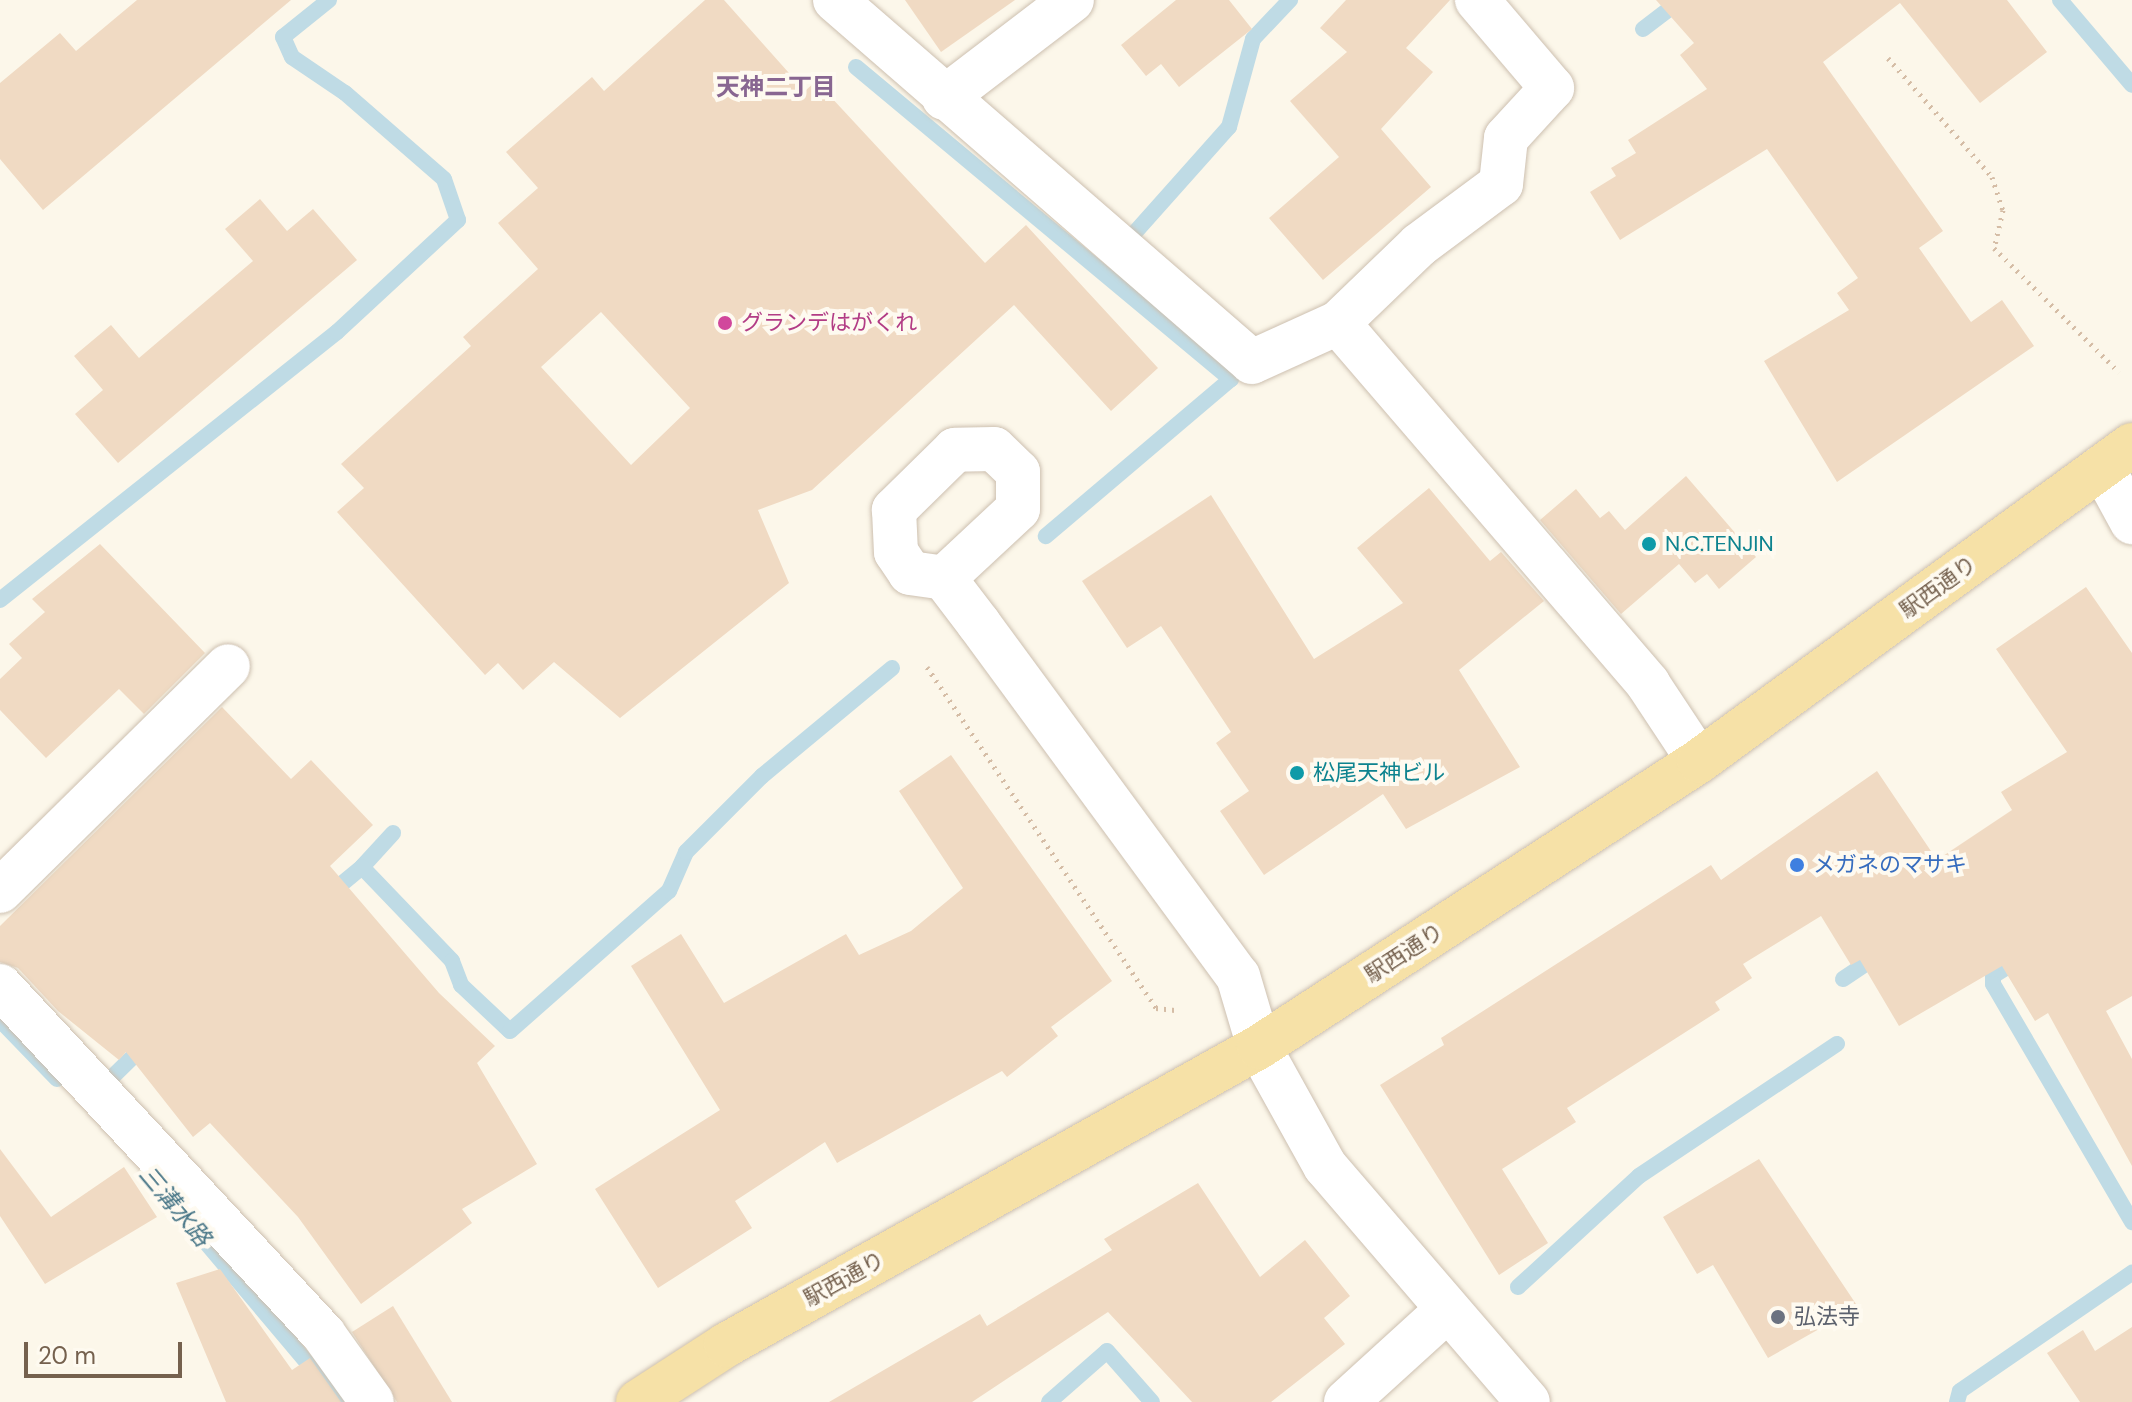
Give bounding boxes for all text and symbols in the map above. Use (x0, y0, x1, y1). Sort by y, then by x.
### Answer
district label: 天神二丁目 (716, 73, 836, 101)
place label: グランデはがくれ (741, 310, 917, 336)
marker: グランデはがくれ (716, 314, 734, 332)
place label: N.C.TENJIN (1665, 531, 1774, 557)
marker: N.C.TENJIN (1640, 535, 1658, 553)
street label: 駅西通り (1895, 550, 1981, 624)
place label: 松尾天神ビル (1313, 760, 1445, 786)
marker: 松尾天神ビル (1288, 764, 1306, 782)
place label: メガネのマサキ (1813, 852, 1967, 878)
marker: メガネのマサキ (1788, 856, 1806, 874)
street label: 駅西通り (1360, 918, 1448, 988)
water label: 三溝水路 (133, 1160, 217, 1252)
street label: 駅西通り (799, 1246, 889, 1312)
place label: 弘法寺 (1794, 1304, 1860, 1330)
marker: 弘法寺 (1769, 1308, 1787, 1326)
scale bar (28, 1326, 186, 1376)
text: 20 m (38, 1340, 96, 1371)

